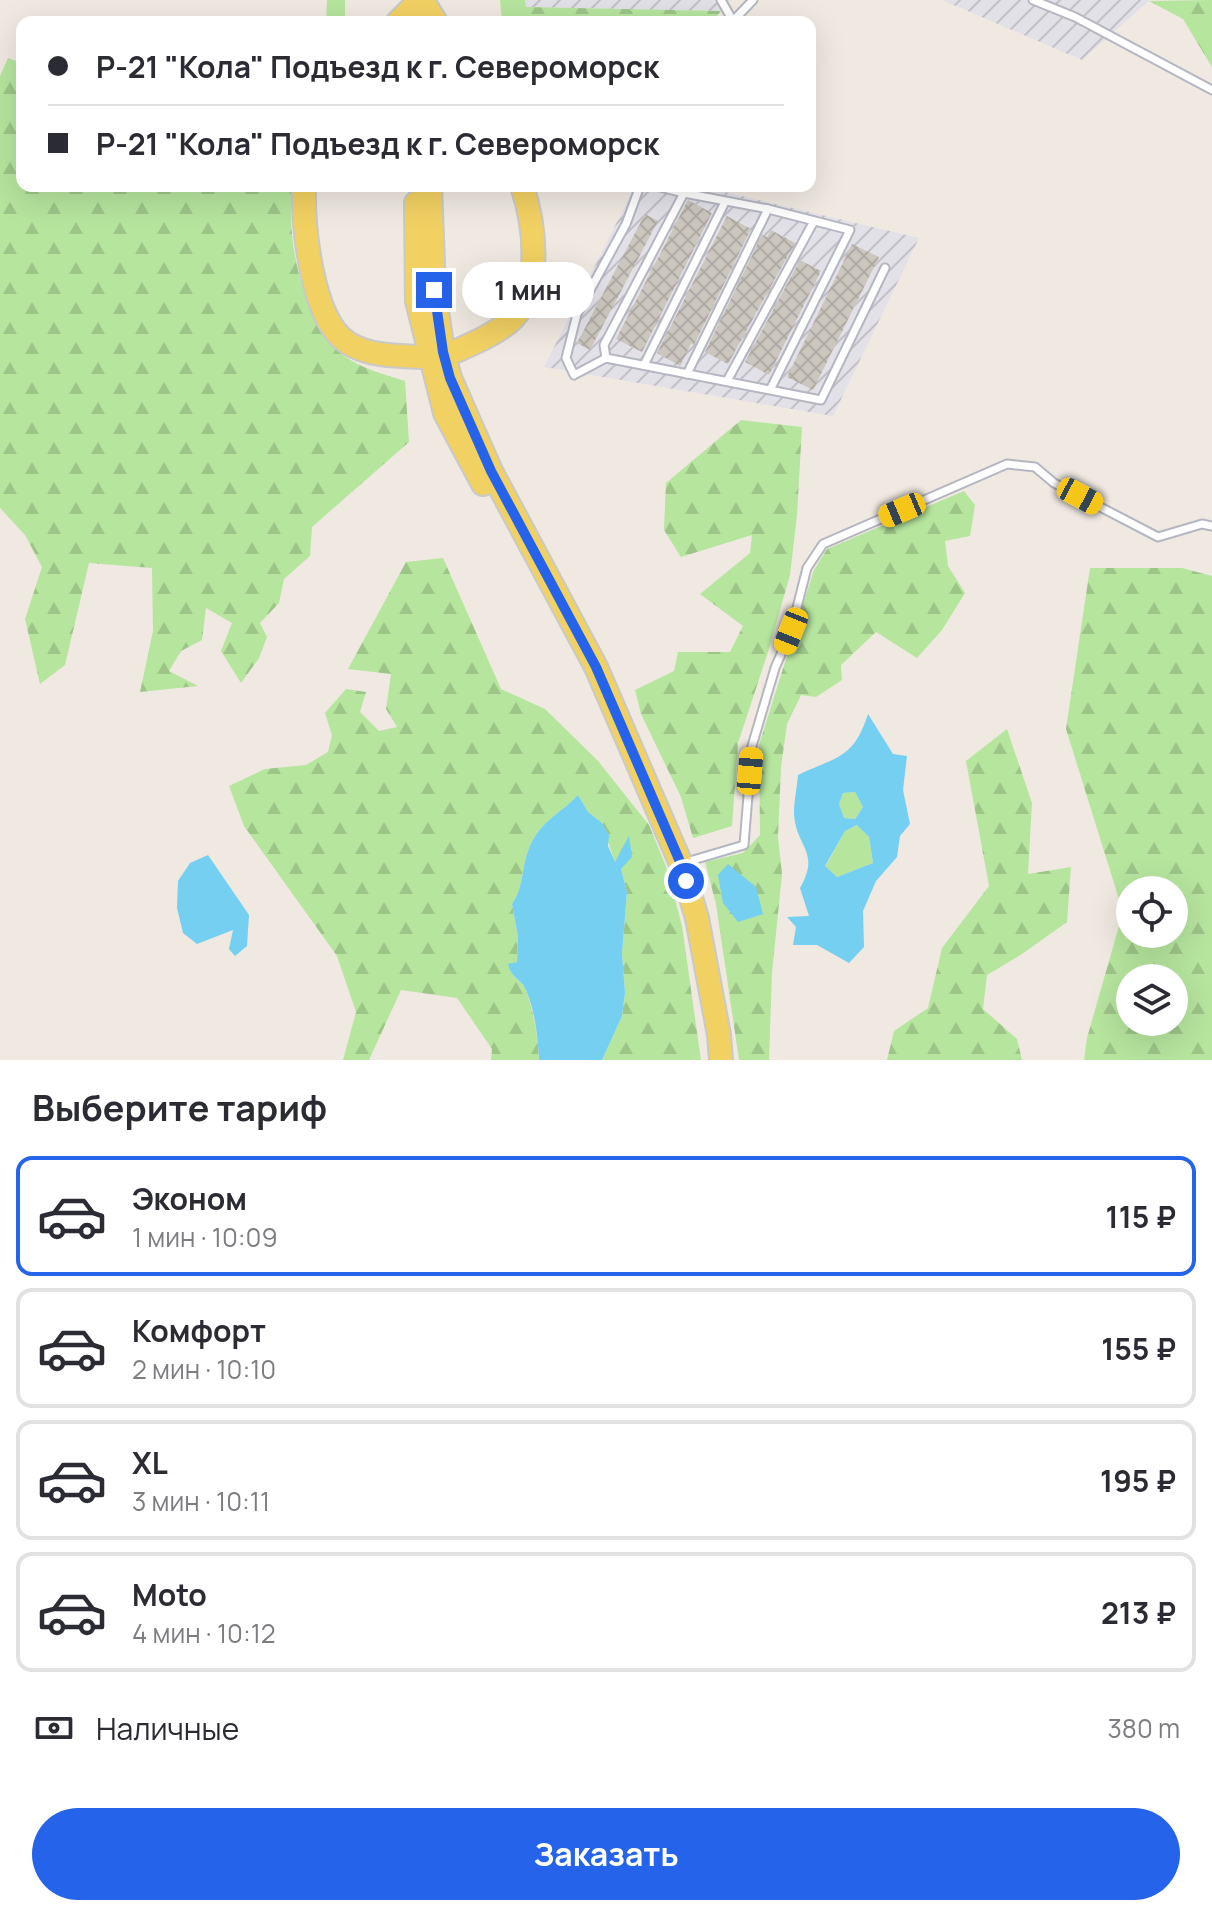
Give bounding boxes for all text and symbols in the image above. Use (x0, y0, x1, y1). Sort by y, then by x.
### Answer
text: Р-21 "Кола" Подъезд к г. Североморск (96, 46, 659, 87)
text: Р-21 "Кола" Подъезд к г. Североморск (96, 123, 659, 164)
callout: 1 мин (462, 262, 594, 318)
route end (416, 272, 452, 308)
text: 1 мин (494, 272, 562, 308)
car (1053, 474, 1107, 518)
car (875, 490, 929, 530)
car (771, 604, 811, 658)
car (736, 746, 764, 796)
route start (668, 863, 704, 899)
map controls (1116, 876, 1188, 1036)
button: locate (1116, 876, 1188, 948)
button: layers (1116, 964, 1188, 1036)
text: Выберите тариф (32, 1083, 327, 1132)
text: Эконом (132, 1178, 247, 1219)
icon: car (36, 1180, 108, 1252)
text: 115 ₽ (1106, 1196, 1176, 1237)
text: 1 мин · 10:09 (132, 1219, 278, 1255)
text: Комфорт (132, 1310, 266, 1351)
icon: car (36, 1312, 108, 1384)
text: 155 ₽ (1101, 1328, 1176, 1369)
text: 2 мин · 10:10 (132, 1351, 276, 1387)
text: XL (132, 1442, 168, 1483)
icon: car (36, 1444, 108, 1516)
text: 195 ₽ (1100, 1460, 1176, 1501)
text: 3 мин · 10:11 (132, 1483, 270, 1519)
text: Moto (132, 1574, 207, 1615)
icon: car (36, 1576, 108, 1648)
text: 213 ₽ (1101, 1592, 1176, 1633)
text: 4 мин · 10:12 (132, 1615, 276, 1651)
icon: cash (32, 1706, 76, 1750)
text: Наличные (96, 1708, 239, 1749)
text: 380 m (1107, 1710, 1180, 1746)
button: Заказать (32, 1808, 1180, 1900)

